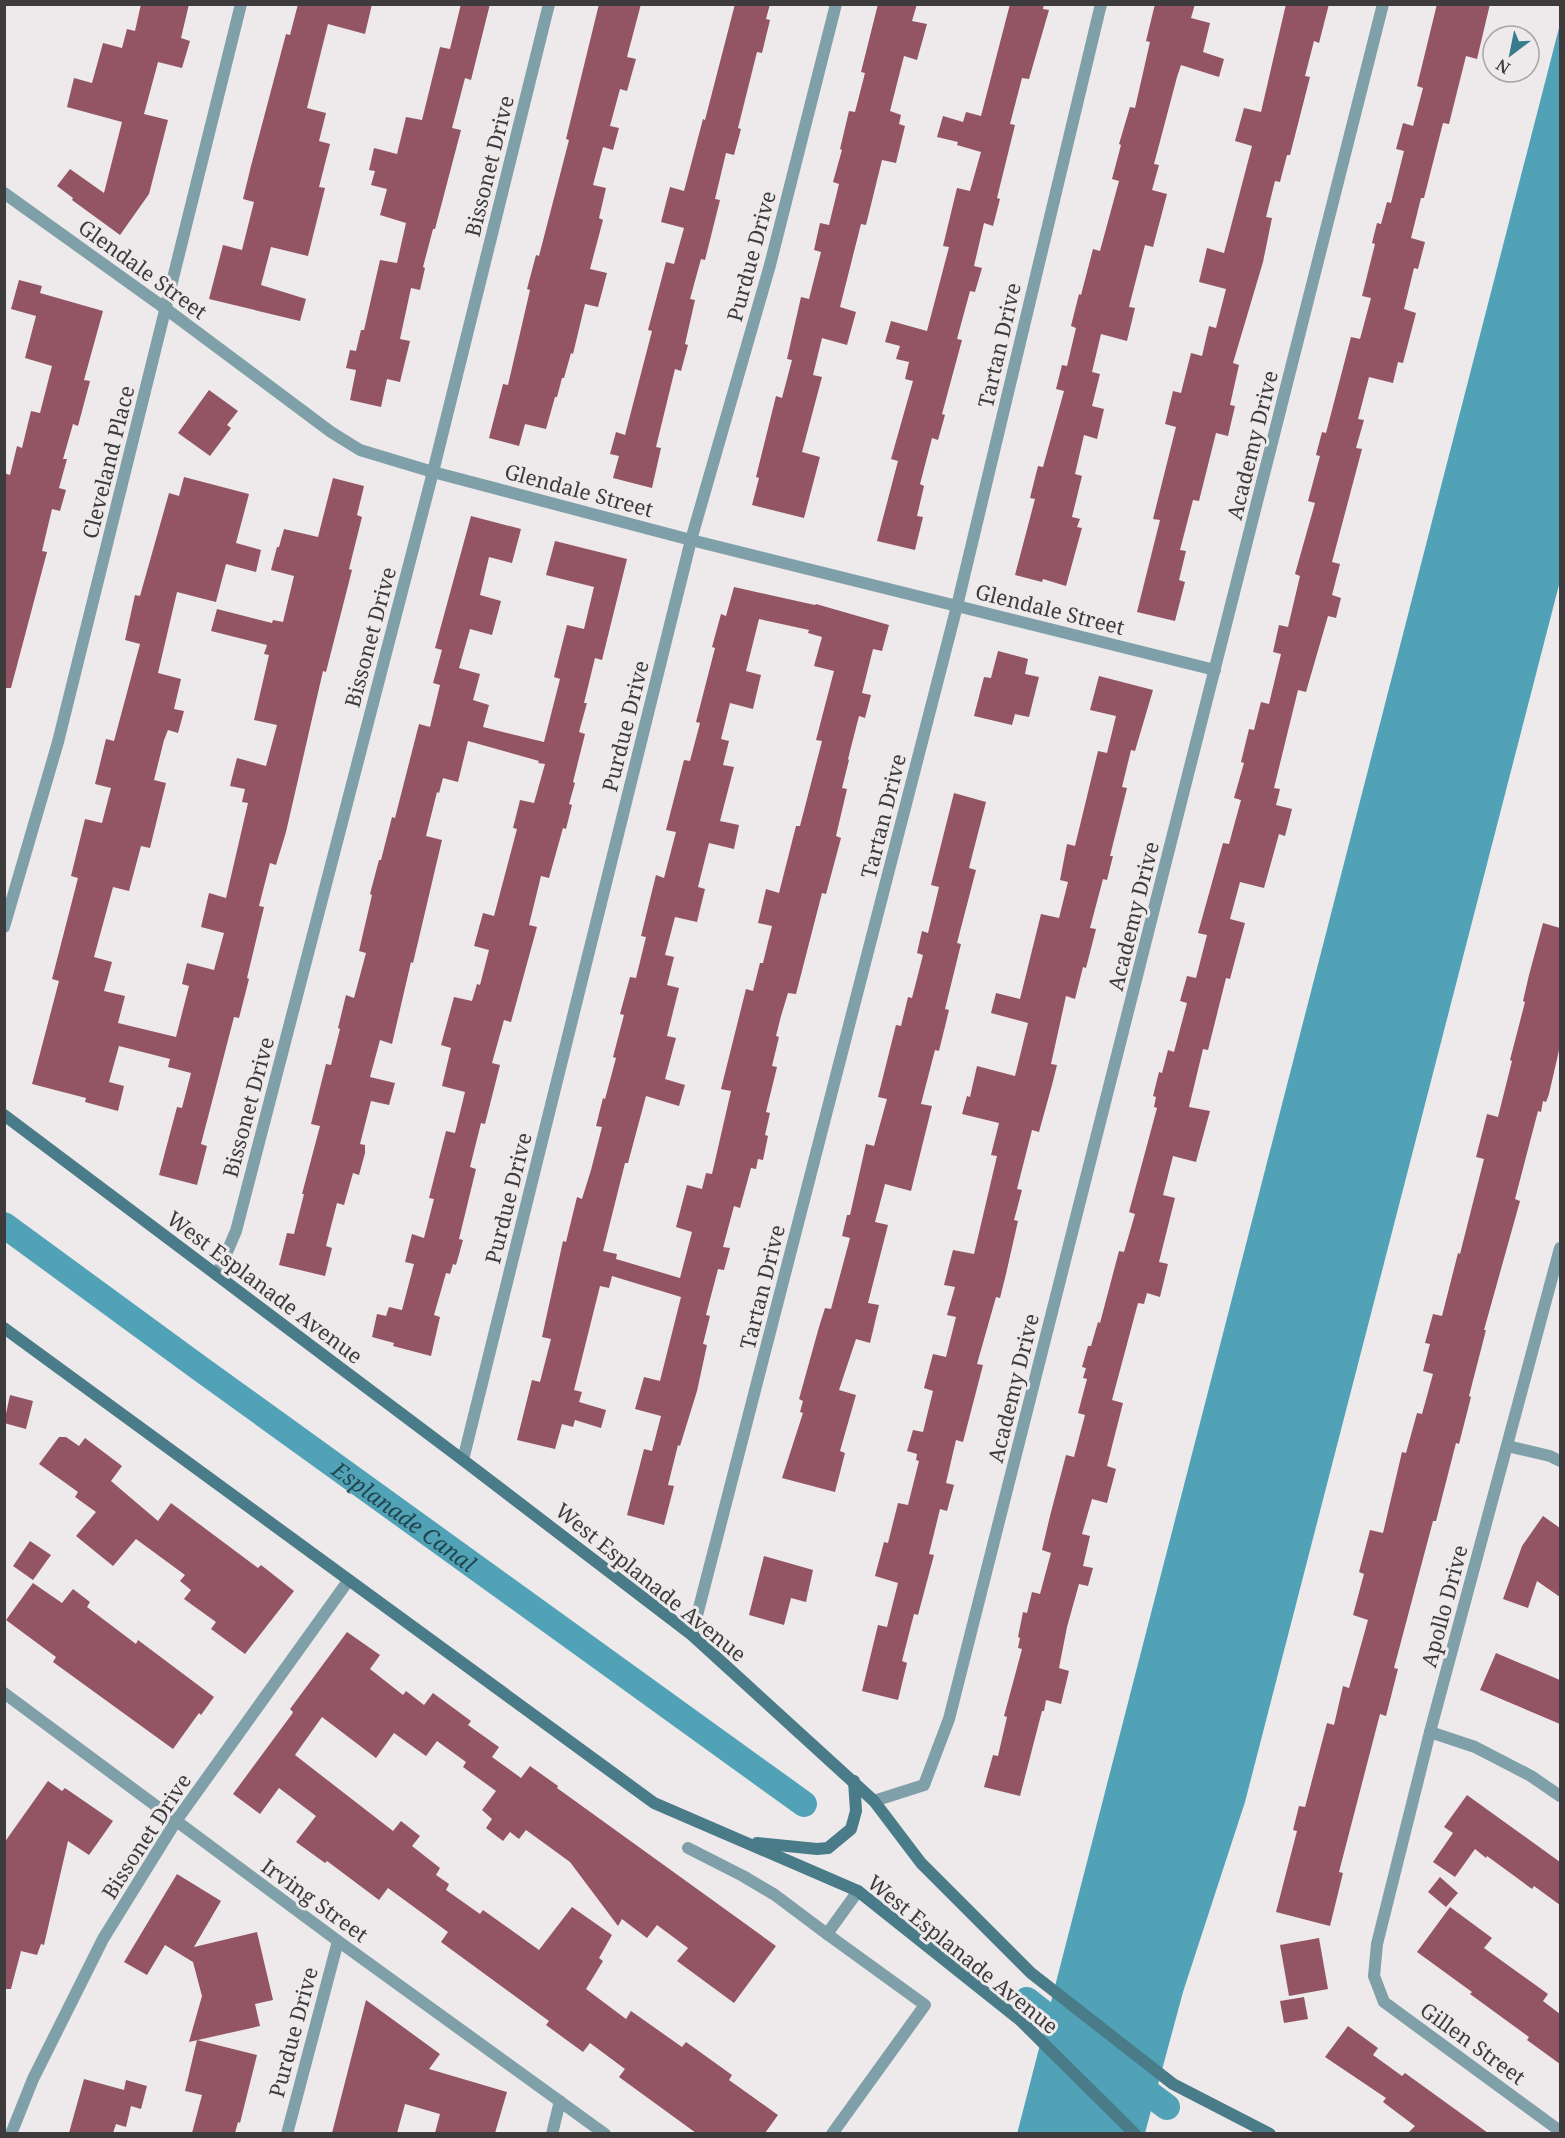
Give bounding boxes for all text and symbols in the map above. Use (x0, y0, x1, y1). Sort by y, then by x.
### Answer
north arrow (1481, 24, 1541, 84)
text: N (1492, 54, 1514, 79)
street label: Bissonet Drive (458, 93, 520, 239)
street label: Purdue Drive (720, 188, 782, 324)
street label: Glendale Street (73, 213, 213, 325)
street label: Tartan Drive (971, 280, 1027, 410)
street label: Academy Drive (1220, 368, 1284, 522)
street label: Cleveland Place (75, 383, 141, 541)
street label: Glendale Street (502, 457, 656, 523)
street label: Bissonet Drive (338, 564, 402, 710)
street label: Glendale Street (972, 577, 1128, 641)
street label: Purdue Drive (595, 658, 655, 794)
street label: Tartan Drive (854, 751, 912, 881)
street label: Academy Drive (1101, 839, 1165, 993)
street label: Bissonet Drive (216, 1034, 280, 1180)
street label: Purdue Drive (478, 1130, 538, 1266)
street label: West Esplanade Avenue (162, 1204, 368, 1370)
street label: Tartan Drive (733, 1222, 791, 1352)
street label: Academy Drive (981, 1311, 1045, 1465)
water label: Esplanade Canal (326, 1453, 483, 1578)
street label: West Esplanade Avenue (550, 1496, 752, 1668)
street label: Apollo Drive (1414, 1542, 1474, 1670)
street label: Bissonet Drive (95, 1768, 197, 1904)
street label: Irving Street (256, 1852, 374, 1948)
street label: West Esplanade Avenue (862, 1868, 1064, 2040)
street label: Purdue Drive (262, 1964, 324, 2100)
street label: Gillen Street (1415, 1995, 1531, 2091)

